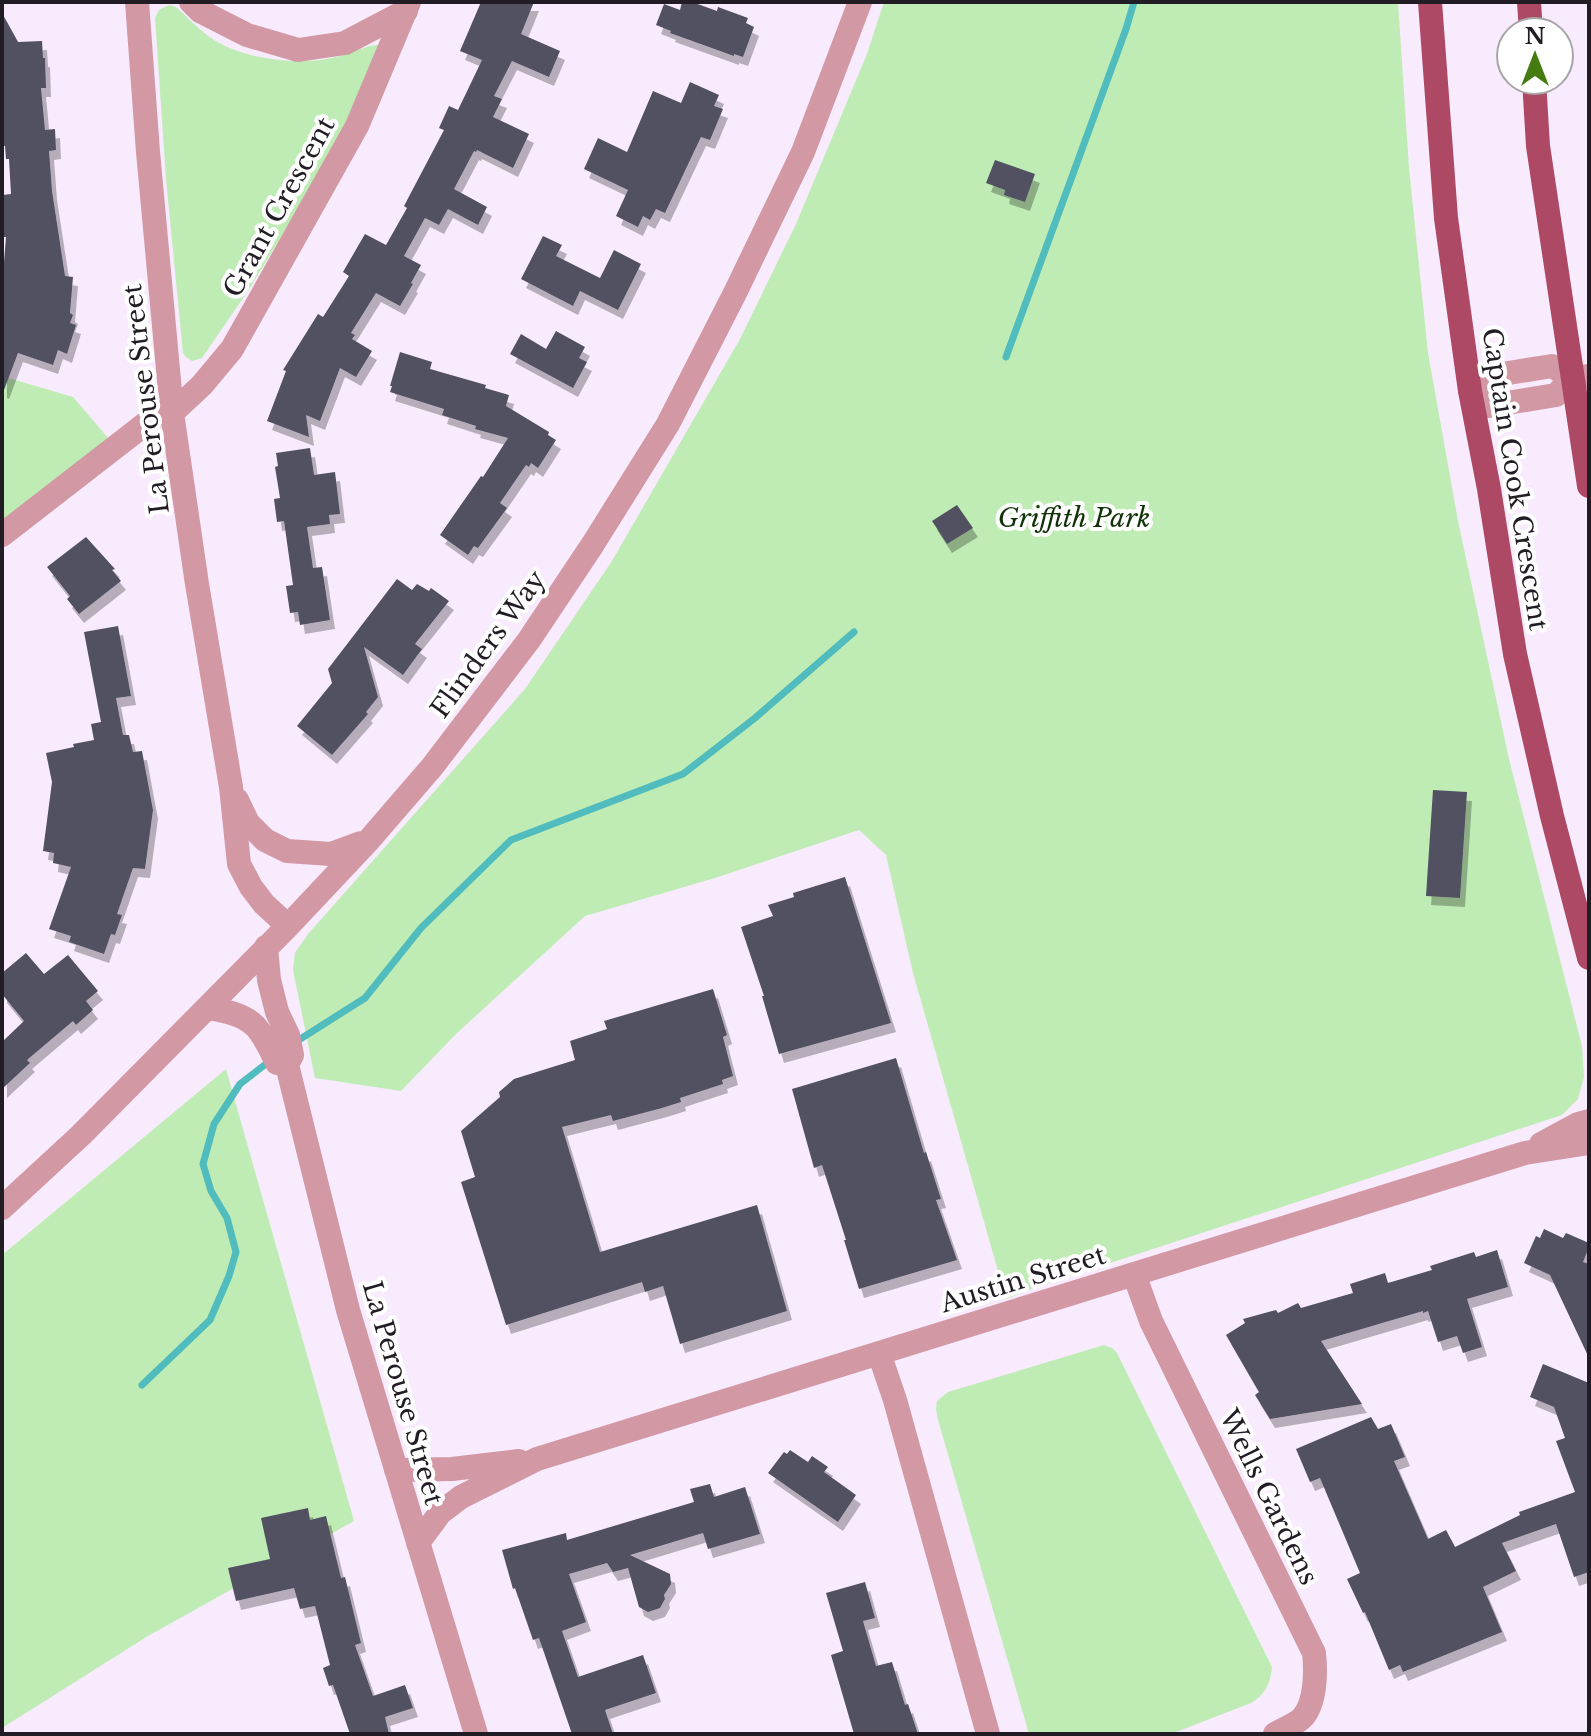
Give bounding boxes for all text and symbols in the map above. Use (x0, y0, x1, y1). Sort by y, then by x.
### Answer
north arrow (1495, 16, 1575, 96)
text: N (1525, 23, 1546, 50)
street label: Grant Crescent (216, 111, 342, 303)
street label: La Perouse Street (116, 282, 176, 516)
street label: Captain Cook Crescent (1475, 326, 1555, 633)
park label: Griffith Park (998, 502, 1150, 534)
street label: Flinders Way (424, 564, 552, 724)
street label: Austin Street (935, 1239, 1110, 1320)
street label: La Perouse Street (356, 1277, 450, 1509)
street label: Wells Gardens (1212, 1403, 1325, 1590)

